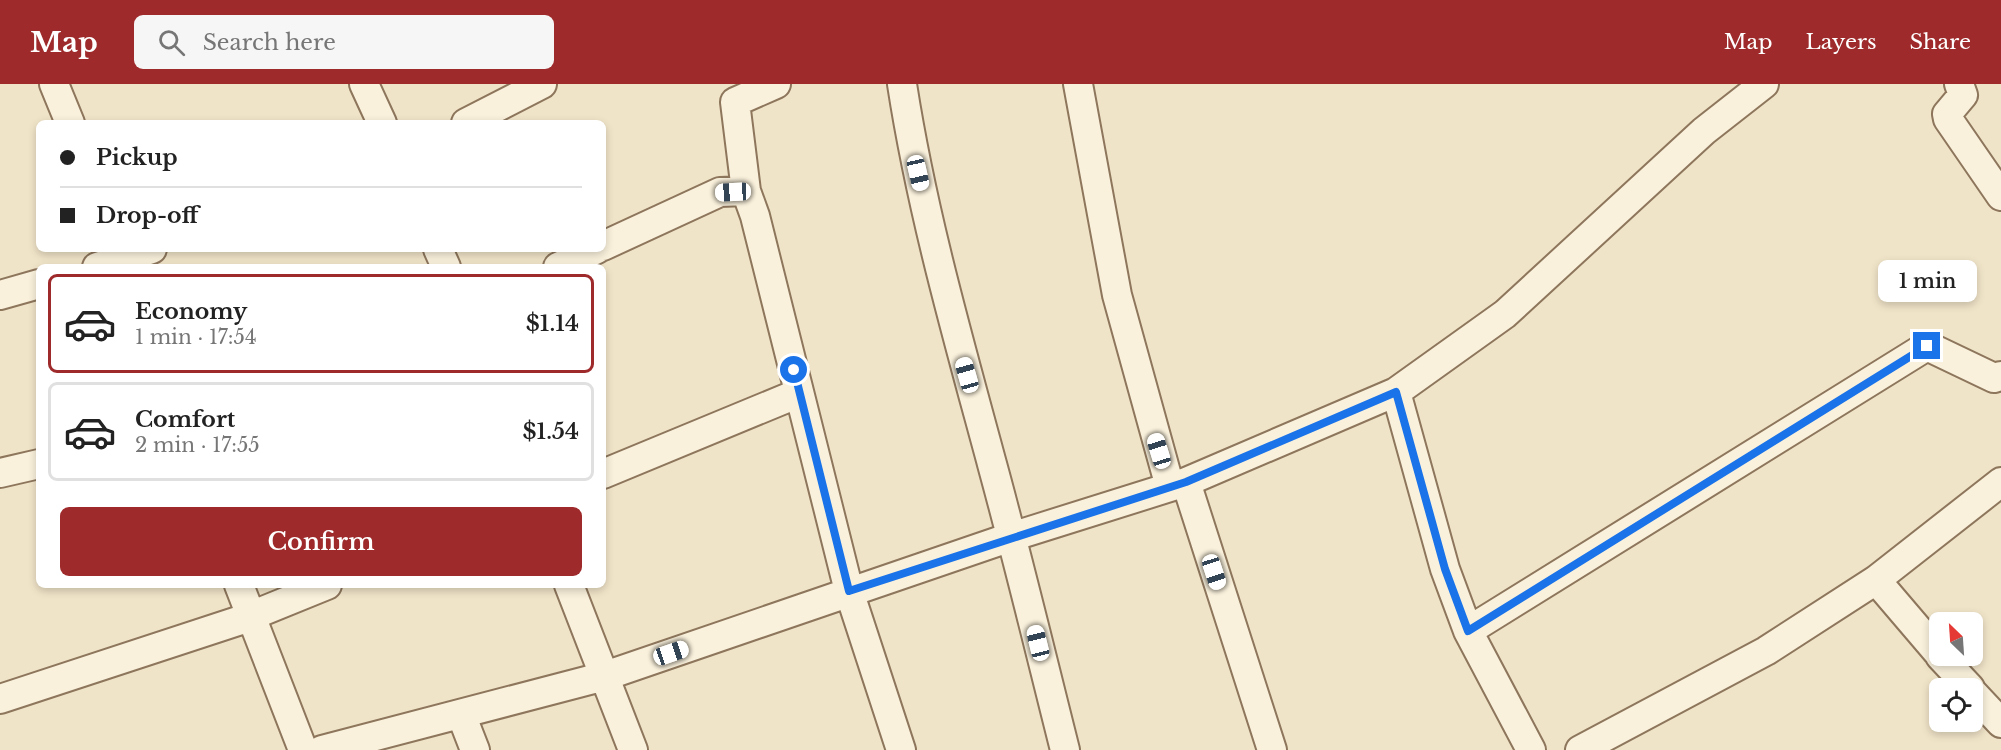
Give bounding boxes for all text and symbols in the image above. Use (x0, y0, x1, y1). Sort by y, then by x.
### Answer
search box (134, 15, 554, 69)
text: Map (30, 25, 98, 60)
icon: search (155, 26, 188, 59)
text: Search here (203, 29, 336, 56)
text: Map (1724, 29, 1773, 55)
text: Layers (1806, 29, 1877, 55)
text: Share (1910, 29, 1971, 55)
text: Pickup (96, 144, 178, 171)
car (905, 153, 931, 193)
car (715, 182, 751, 202)
text: Drop-off (96, 202, 198, 229)
callout: 1 min (1878, 259, 1976, 301)
text: 1 min (1899, 269, 1956, 293)
icon: car (63, 297, 117, 351)
text: Economy (135, 298, 247, 325)
text: $1.14 (526, 310, 579, 337)
text: 1 min · 17:54 (135, 325, 257, 349)
route end (1913, 332, 1940, 359)
car (953, 355, 981, 395)
route start (780, 356, 807, 383)
icon: car (63, 405, 117, 459)
text: Comfort (135, 406, 235, 433)
text: $1.54 (523, 418, 579, 445)
car (1145, 431, 1173, 471)
text: 2 min · 17:55 (135, 433, 260, 457)
button: Confirm (60, 507, 582, 576)
car (1200, 552, 1228, 592)
north arrow (1929, 612, 1983, 666)
map controls (1929, 612, 1983, 732)
car (1025, 623, 1051, 663)
car (651, 639, 691, 667)
button: locate (1929, 678, 1983, 732)

